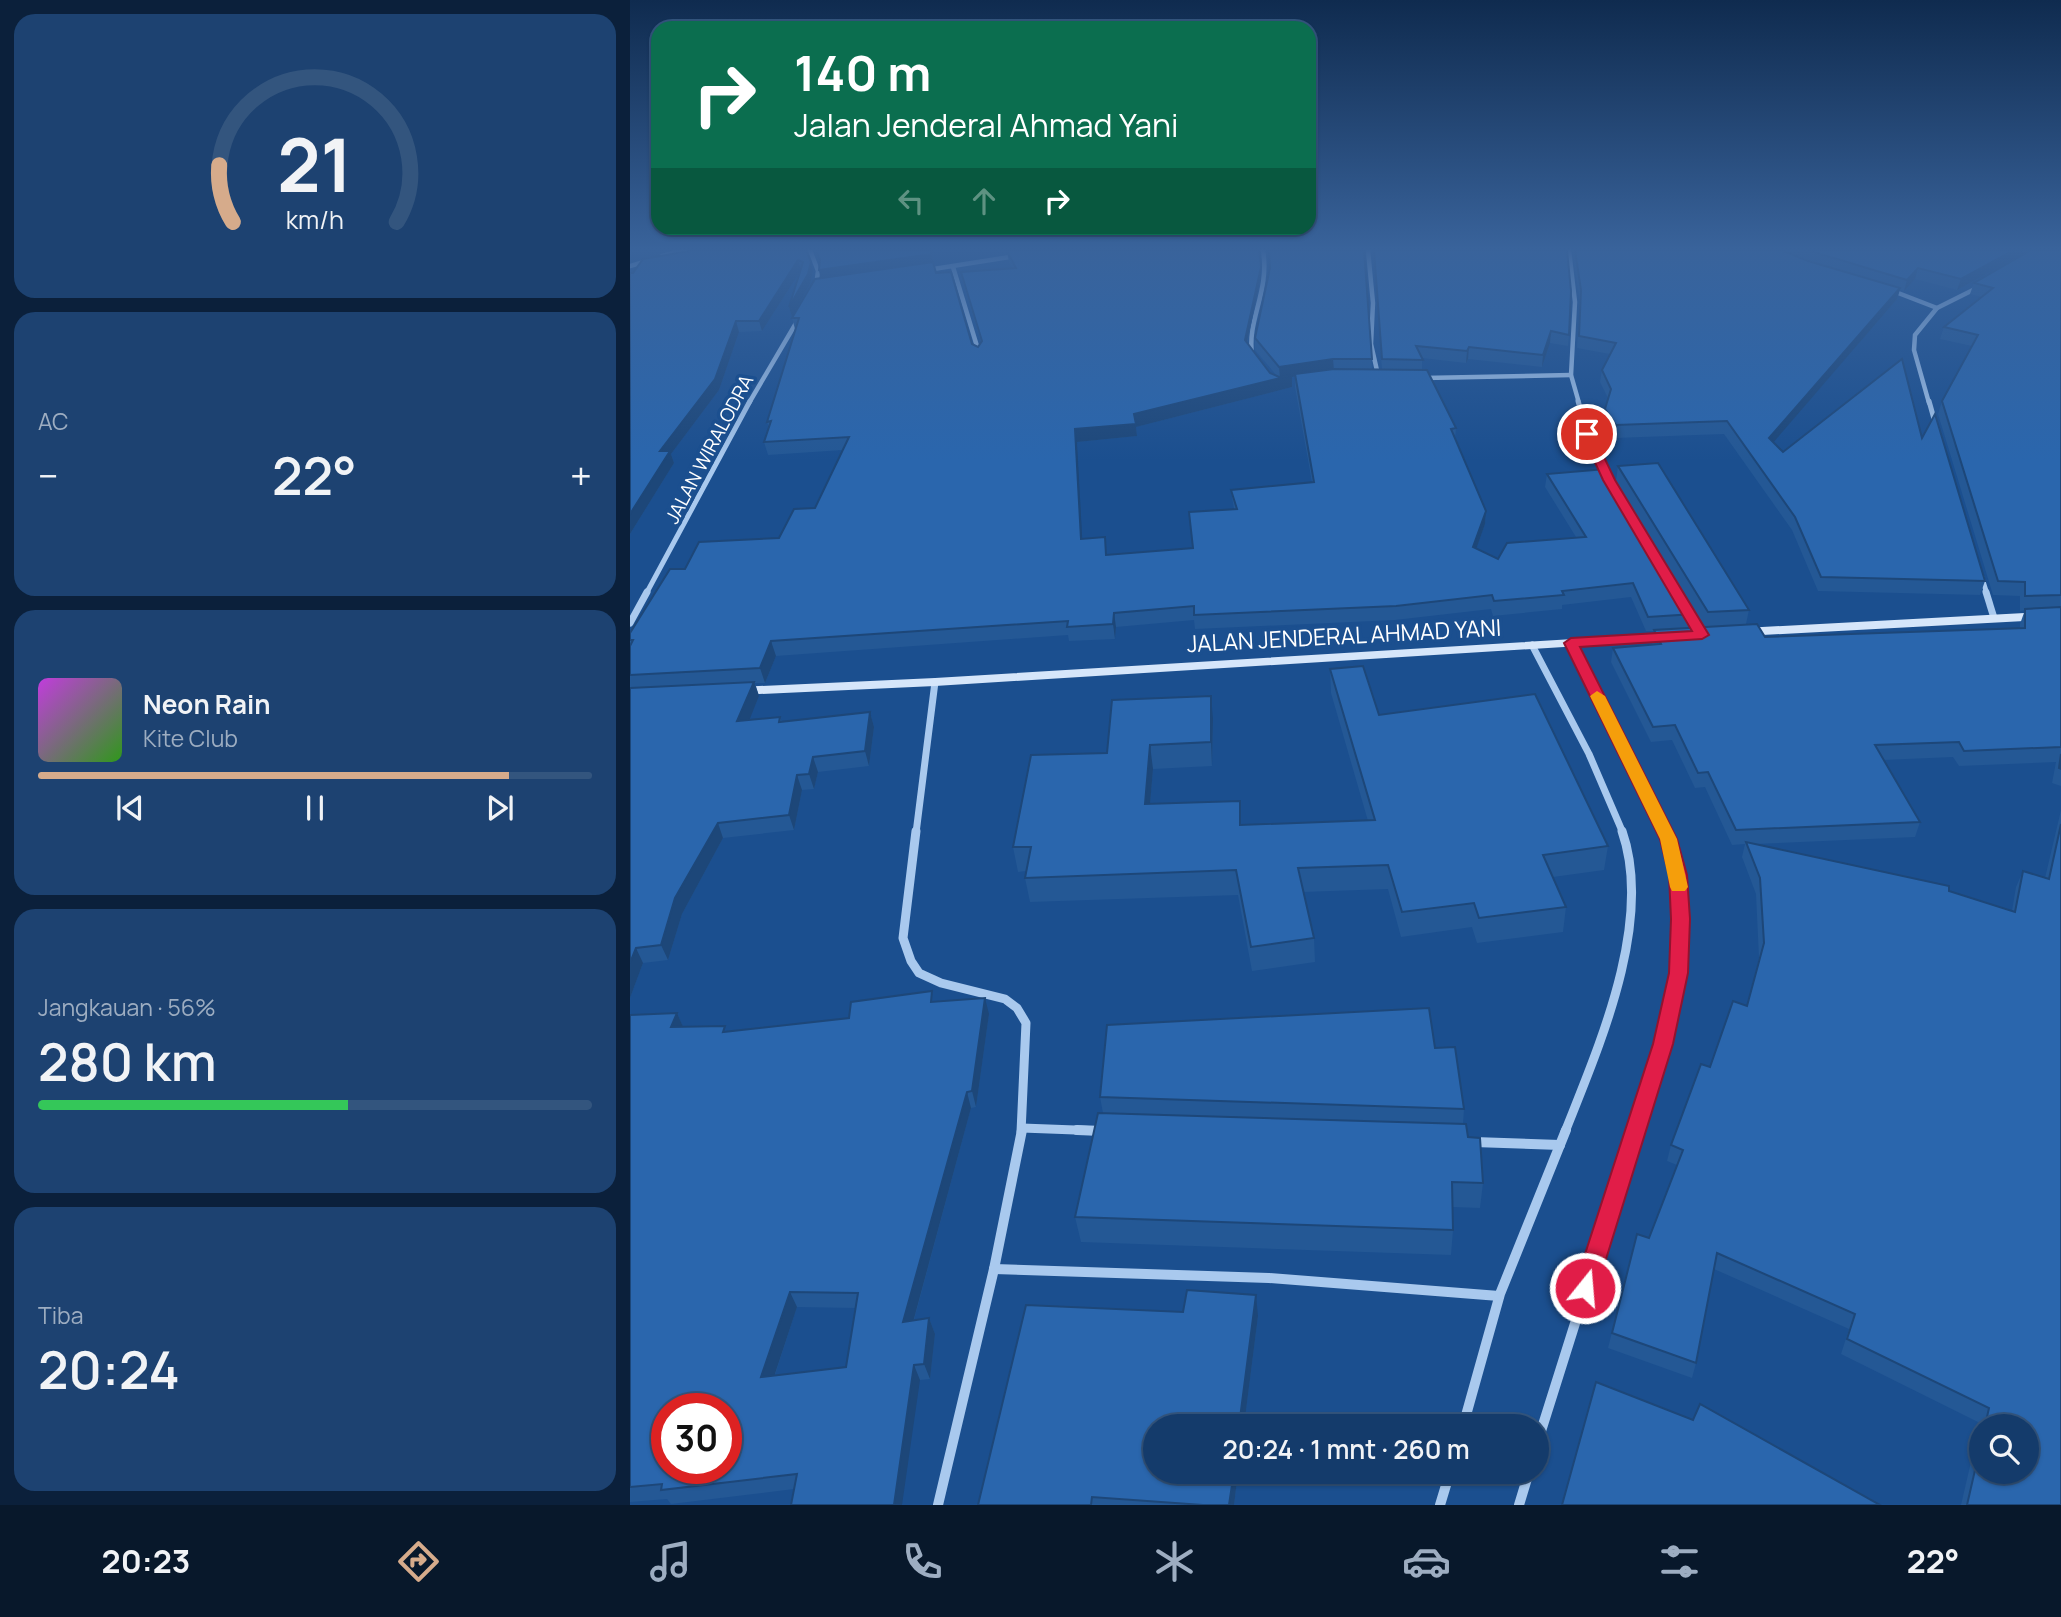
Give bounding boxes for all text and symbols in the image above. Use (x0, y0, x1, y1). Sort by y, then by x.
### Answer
text: 140 m (794, 39, 931, 106)
icon: right (679, 49, 770, 140)
text: Jalan Jenderal Ahmad Yani (794, 103, 1178, 147)
text: 21 (277, 114, 353, 214)
icon: left (892, 182, 930, 220)
icon: ahead (965, 182, 1003, 220)
icon: right (1038, 182, 1076, 220)
text: km/h (286, 202, 344, 237)
street label: JALAN WIRALODRA (659, 370, 759, 528)
pin (1557, 404, 1617, 464)
text: AC (38, 405, 69, 437)
icon: arrive (1568, 415, 1606, 453)
text: 22° (272, 440, 357, 511)
text: − (38, 449, 59, 501)
text: + (570, 449, 592, 501)
street label: JALAN JENDERAL AHMAD YANI (1186, 611, 1502, 659)
text: Neon Rain (143, 686, 271, 722)
text: Kite Club (143, 722, 238, 754)
icon: previous (111, 789, 149, 827)
icon: pause (296, 789, 334, 827)
icon: next (481, 789, 519, 827)
text: Jangkauan · 56% (38, 991, 216, 1023)
text: 280 km (38, 1026, 217, 1097)
position arrow (1548, 1251, 1622, 1325)
text: Tiba (38, 1299, 83, 1331)
text: 20:24 (38, 1334, 180, 1405)
speed limit sign: 30 (651, 1393, 742, 1484)
map controls (1969, 1414, 2039, 1484)
button: search (1969, 1414, 2039, 1484)
text: 20:24 · 1 mnt · 260 m (1222, 1431, 1470, 1467)
icon: directions (394, 1537, 443, 1586)
icon: music (646, 1537, 695, 1586)
icon: phone (898, 1537, 947, 1586)
icon: climate (1150, 1537, 1199, 1586)
icon: car (1402, 1537, 1451, 1586)
icon: filters (1655, 1537, 1704, 1586)
text: 20:23 (102, 1539, 190, 1583)
text: 22° (1907, 1539, 1959, 1583)

